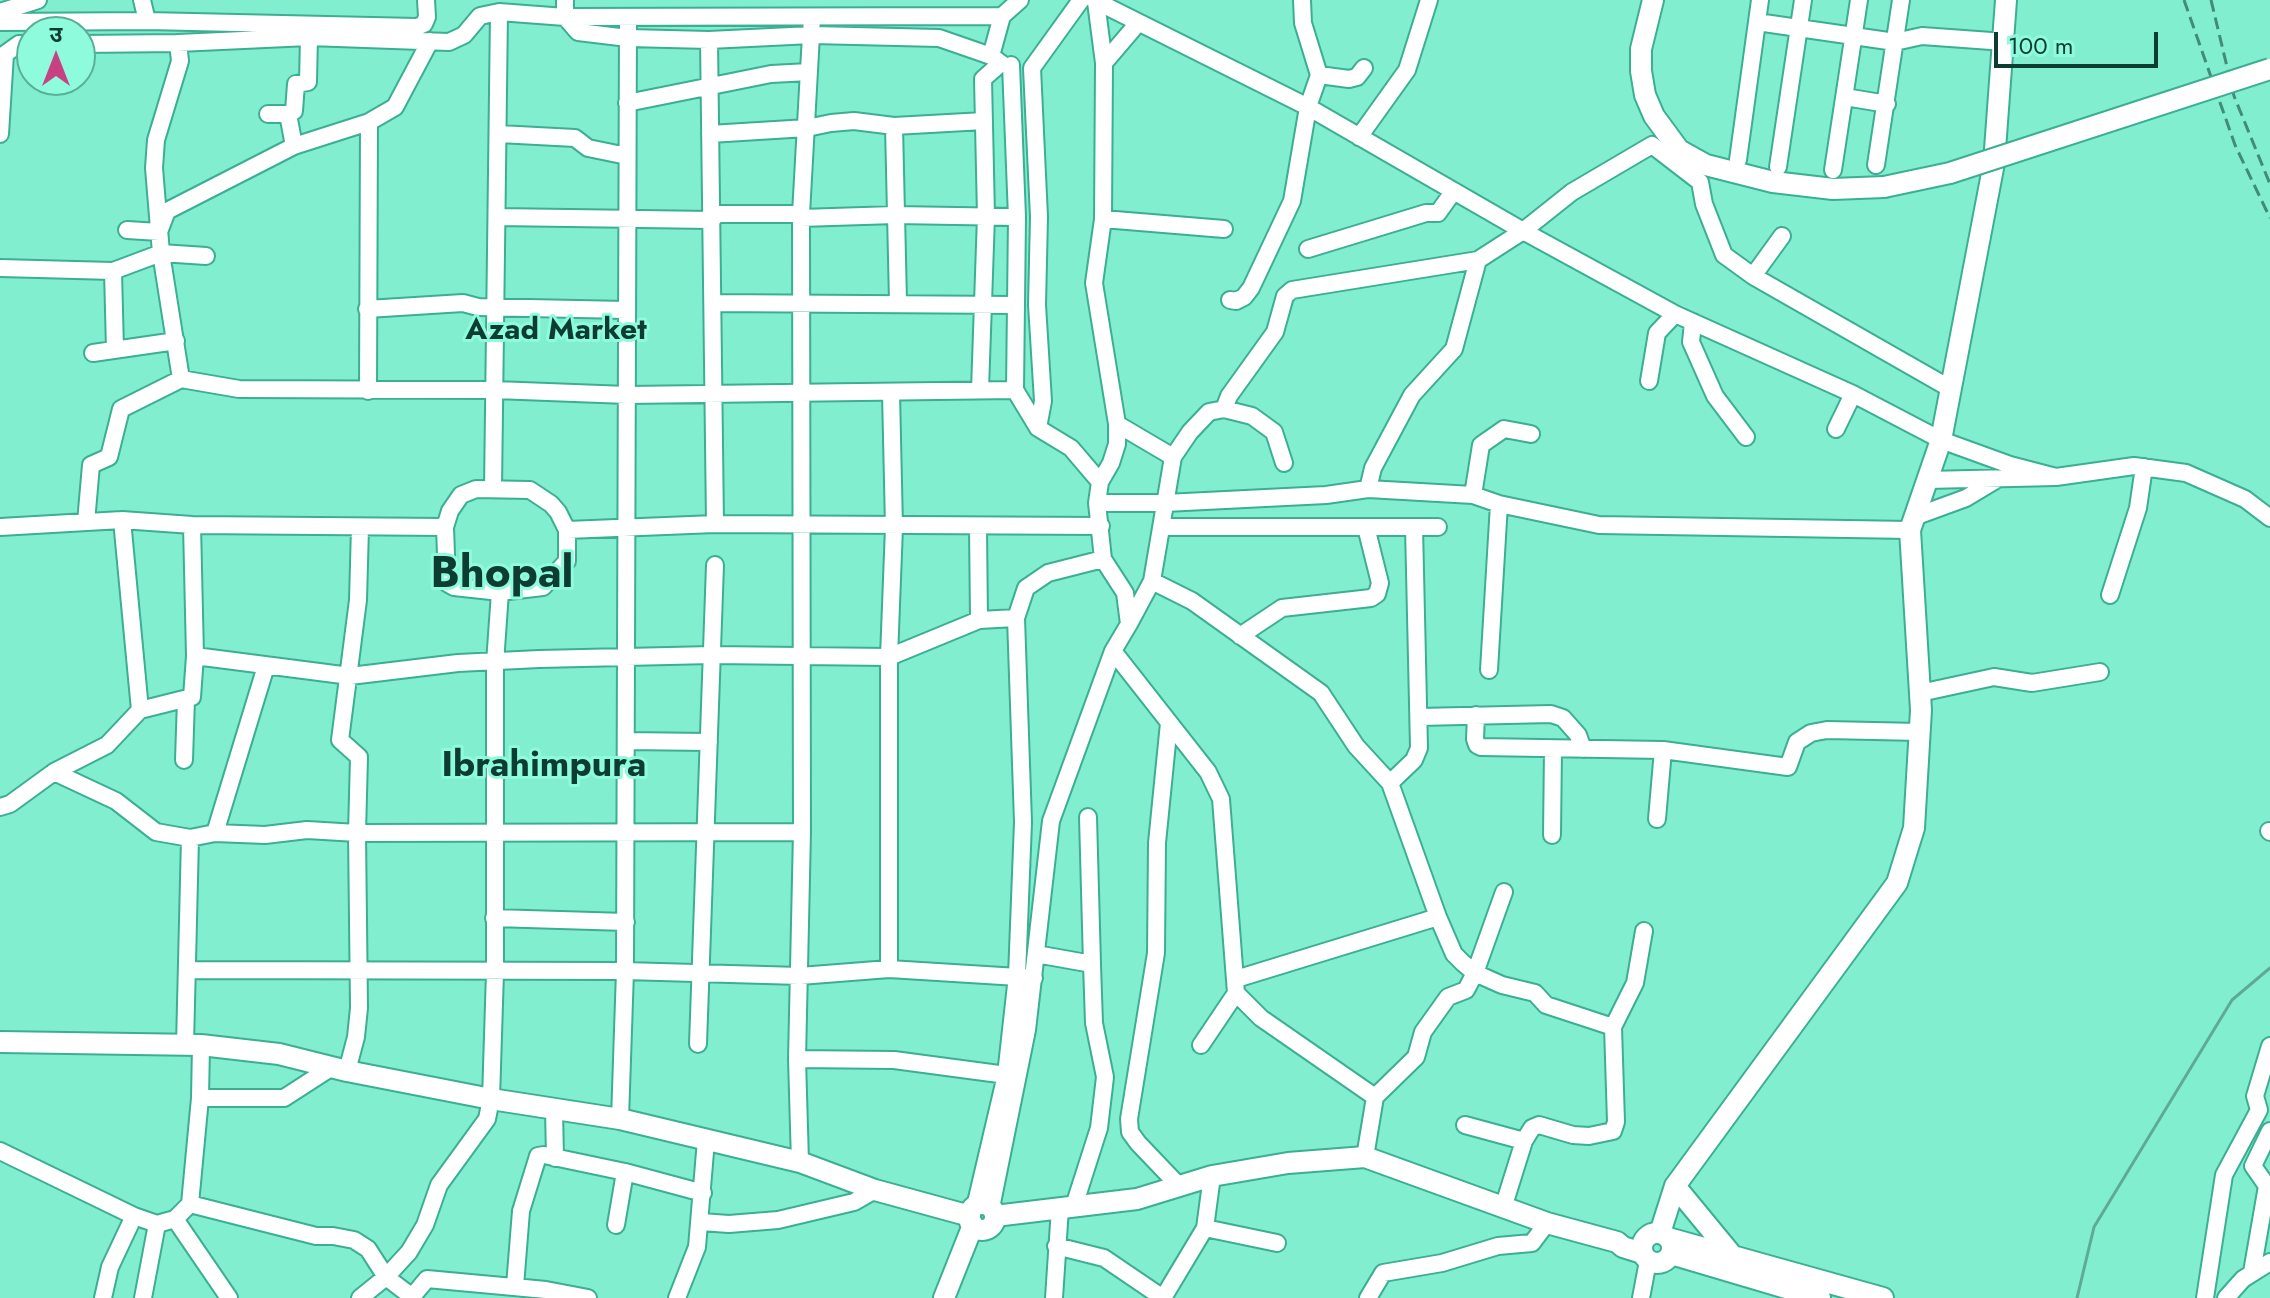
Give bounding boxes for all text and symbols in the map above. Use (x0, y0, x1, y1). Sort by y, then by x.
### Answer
north arrow (16, 16, 96, 96)
scale bar (1998, 16, 2162, 66)
text: उ (50, 18, 62, 50)
text: 100 m (2008, 28, 2074, 63)
district label: Azad Market (465, 314, 647, 350)
district label: Bhopal (431, 550, 573, 602)
district label: Ibrahimpura (442, 745, 646, 789)

